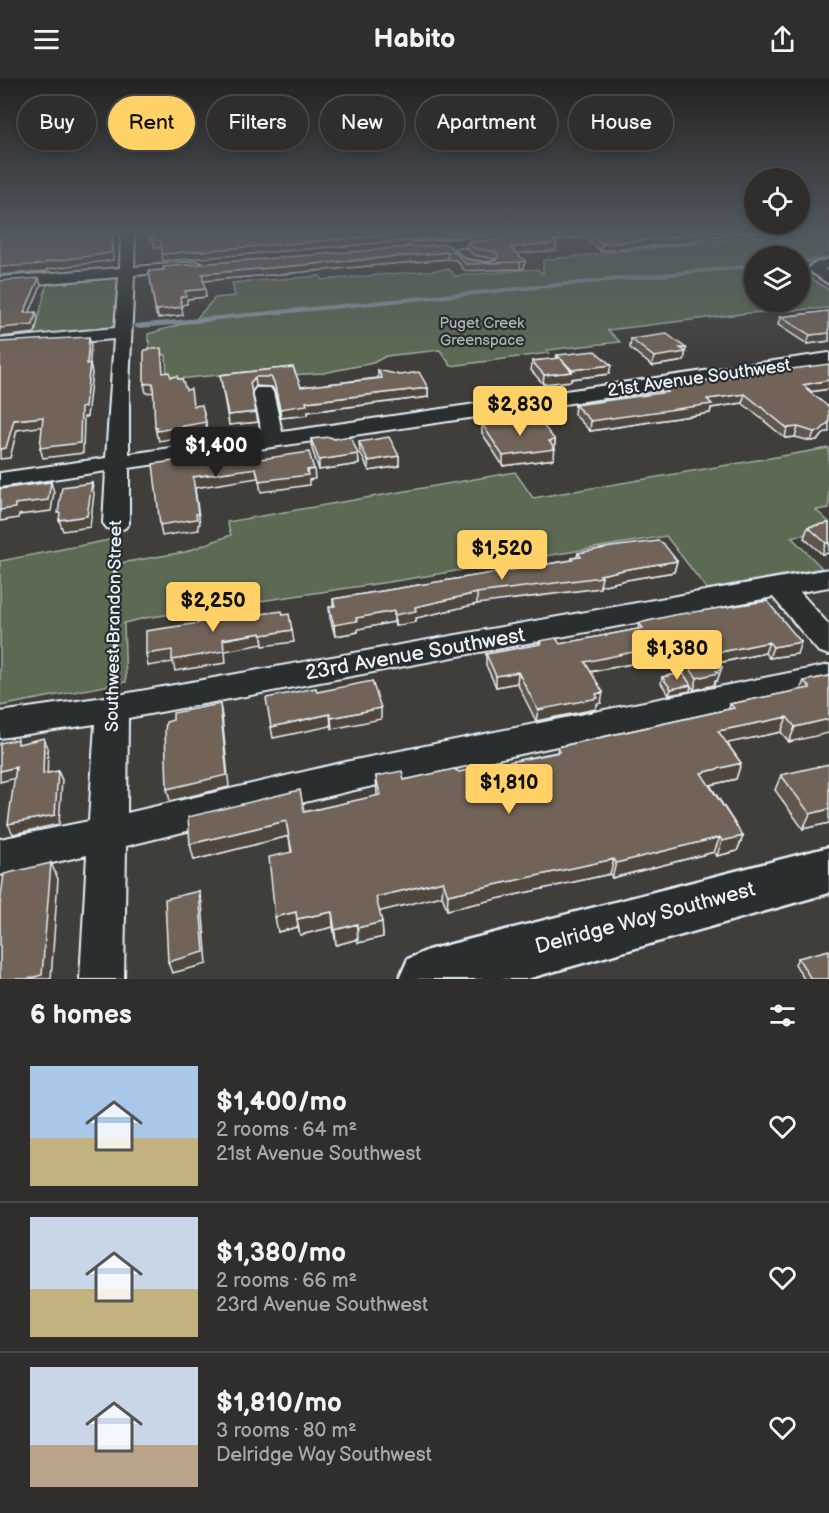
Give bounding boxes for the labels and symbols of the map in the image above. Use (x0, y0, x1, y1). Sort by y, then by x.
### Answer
park label: Puget Creek Greenspace (440, 314, 525, 350)
street label: 21st Avenue Southwest (606, 355, 792, 401)
pin: $2,830 (471, 386, 569, 437)
pin: $1,400 (167, 427, 265, 478)
street label: Southwest Brandon Street (102, 520, 126, 732)
pin: $1,520 (453, 530, 551, 581)
pin: $2,250 (164, 582, 262, 633)
street label: 23rd Avenue Southwest (303, 622, 527, 686)
pin: $1,380 (628, 630, 726, 681)
pin: $1,810 (460, 764, 558, 815)
street label: Delridge Way Southwest (532, 876, 758, 959)

